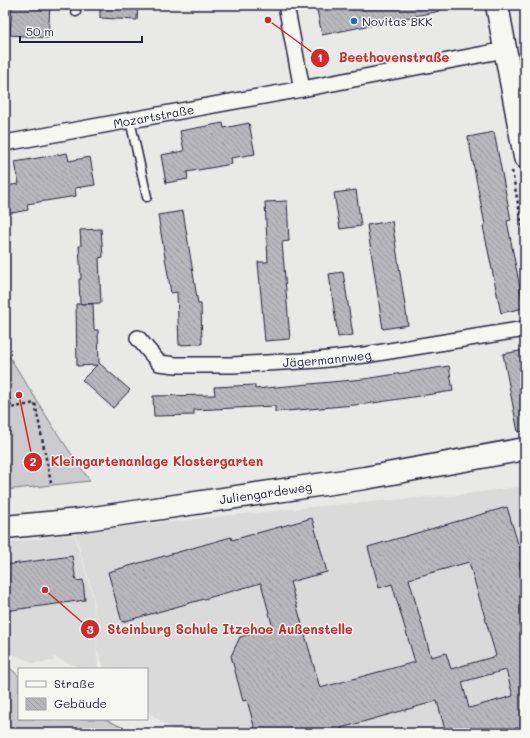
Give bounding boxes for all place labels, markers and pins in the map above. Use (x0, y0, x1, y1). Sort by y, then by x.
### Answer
place label: Novitas BKK (362, 13, 433, 29)
marker: Novitas BKK (349, 16, 359, 26)
callout: Beethovenstraße (310, 45, 457, 70)
callout: Kleingartenanlage Klostergarten (23, 449, 271, 474)
callout: Steinburg Schule Itzehoe Außenstelle (80, 617, 361, 642)

